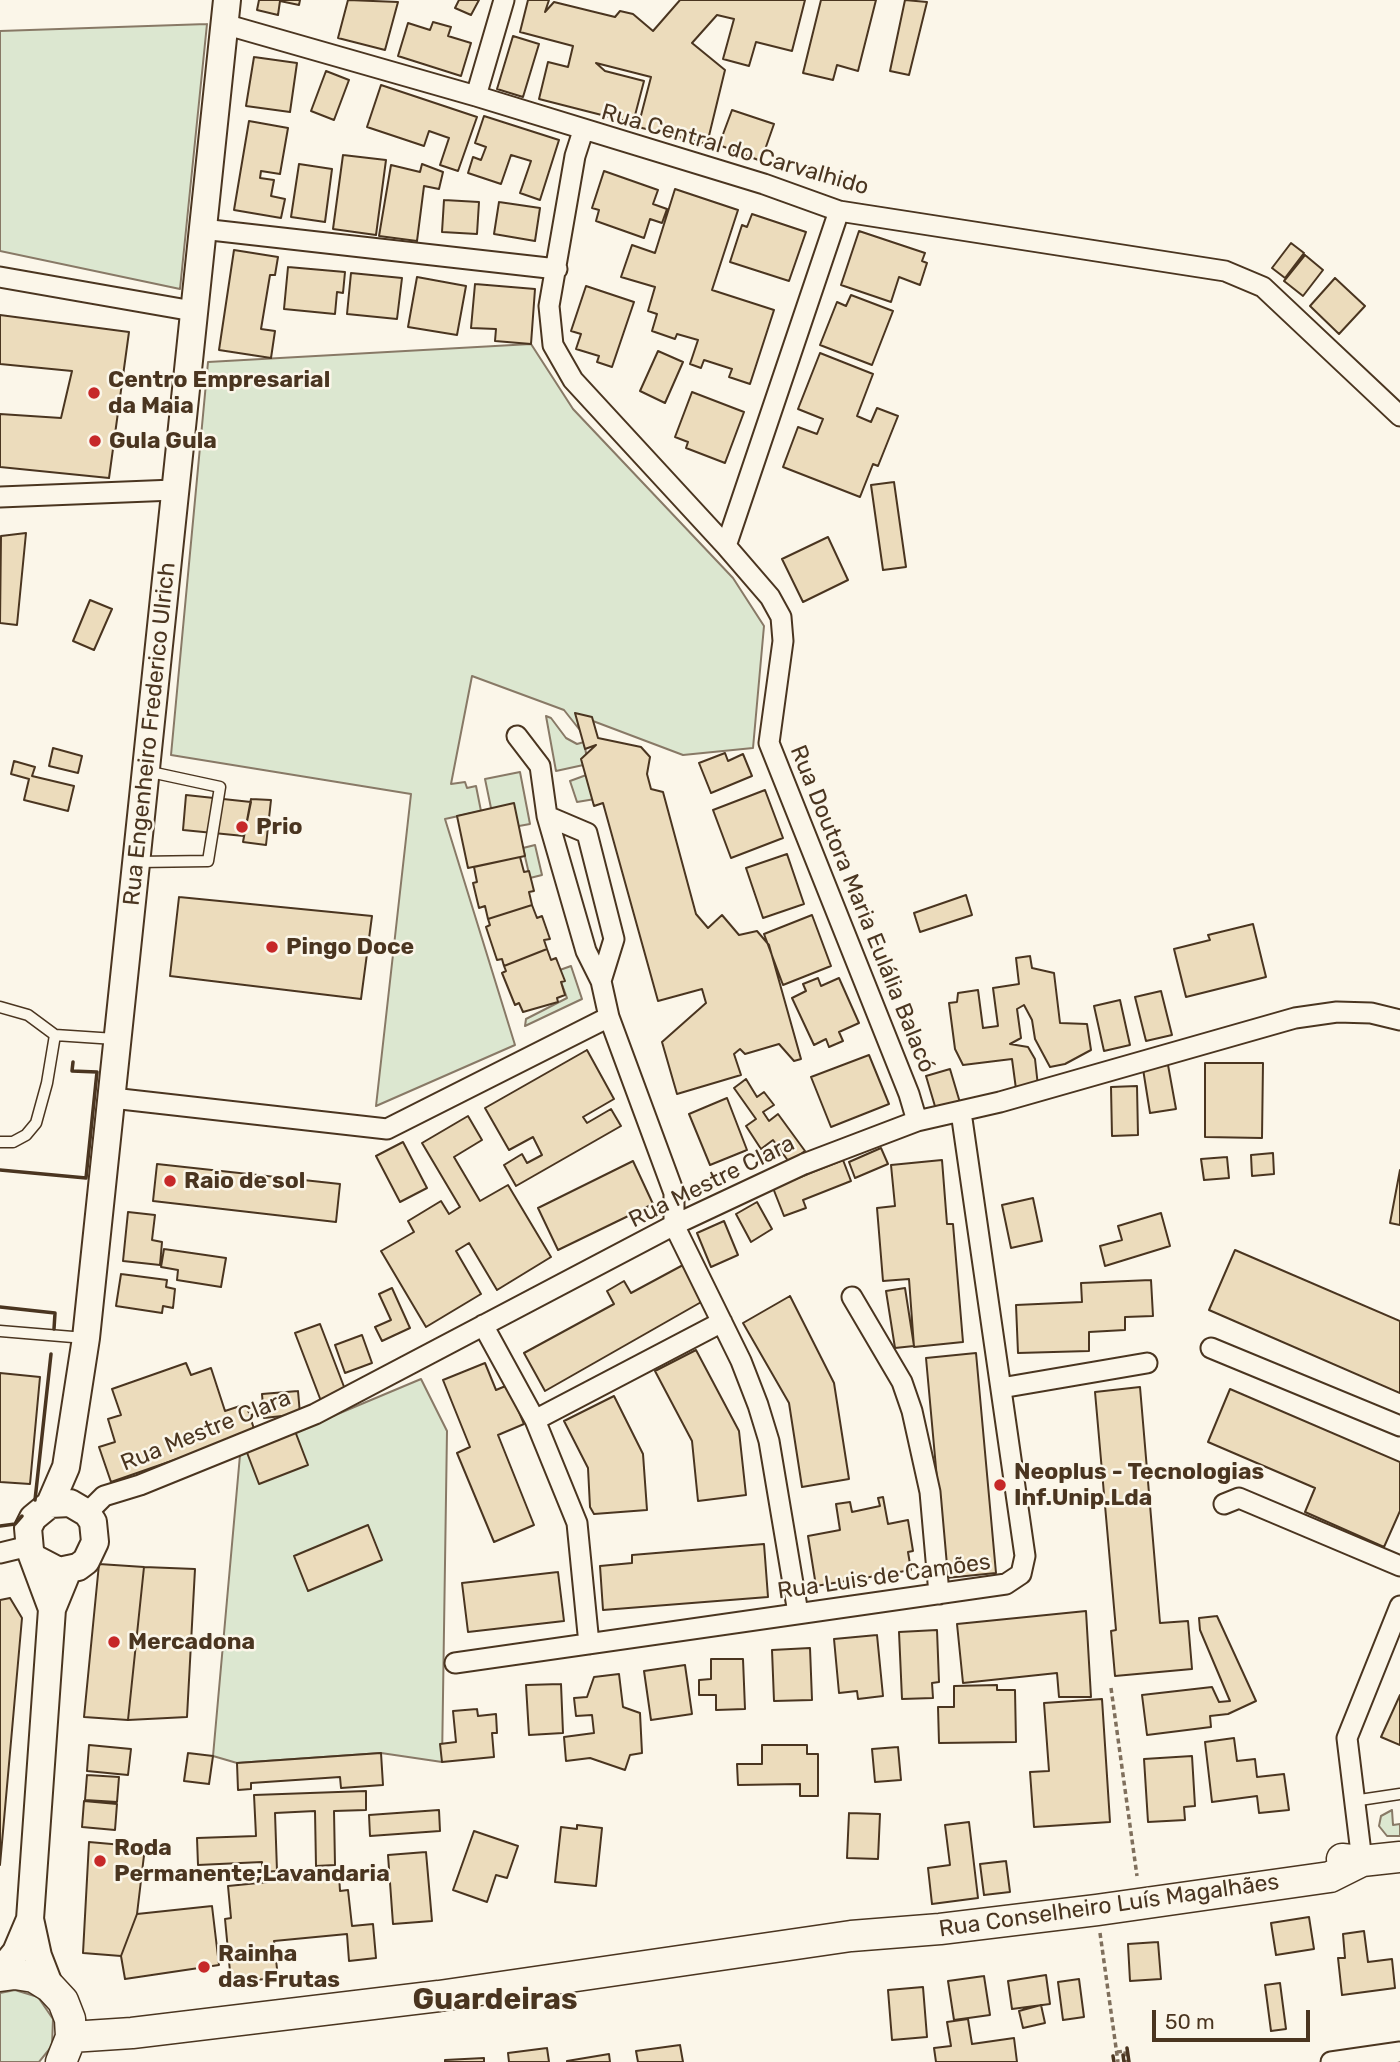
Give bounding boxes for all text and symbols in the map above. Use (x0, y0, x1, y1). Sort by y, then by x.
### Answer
street label: Rua Central do Carvalhido (598, 99, 872, 201)
place label: Centro Empresarial da Maia (108, 366, 330, 420)
marker: Centro Empresarial da Maia (86, 385, 102, 401)
place label: Gula Gula (109, 427, 217, 455)
marker: Gula Gula (87, 433, 103, 449)
street label: Rua Engenheiro Frederico Ulrich (118, 561, 182, 907)
street label: Rua Doutora Maria Eulália Balacó (784, 741, 940, 1077)
place label: Prio (256, 813, 303, 841)
marker: Prio (234, 819, 250, 835)
place label: Pingo Doce (286, 933, 414, 961)
marker: Pingo Doce (264, 939, 280, 955)
street label: Rua Mestre Clara (625, 1130, 799, 1234)
place label: Raio de sol (184, 1167, 305, 1195)
marker: Raio de sol (162, 1173, 178, 1189)
street label: Rua Mestre Clara (117, 1384, 295, 1478)
place label: Neoplus - Tecnologias Inf.Unip.Lda (1014, 1458, 1264, 1512)
marker: Neoplus - Tecnologias Inf.Unip.Lda (992, 1477, 1008, 1493)
street label: Rua Luis de Camões (776, 1548, 992, 1606)
place label: Mercadona (128, 1628, 255, 1656)
marker: Mercadona (106, 1634, 122, 1650)
place label: Roda Permanente;Lavandaria (114, 1834, 390, 1888)
marker: Roda Permanente;Lavandaria (92, 1853, 108, 1869)
street label: Rua Conselheiro Luís Magalhães (937, 1868, 1281, 1944)
place label: Rainha das Frutas (218, 1940, 340, 1994)
marker: Rainha das Frutas (196, 1959, 212, 1975)
district label: Guardeiras (413, 1982, 577, 2018)
scale bar (1155, 1996, 1312, 2040)
text: 50 m (1165, 2009, 1215, 2034)

